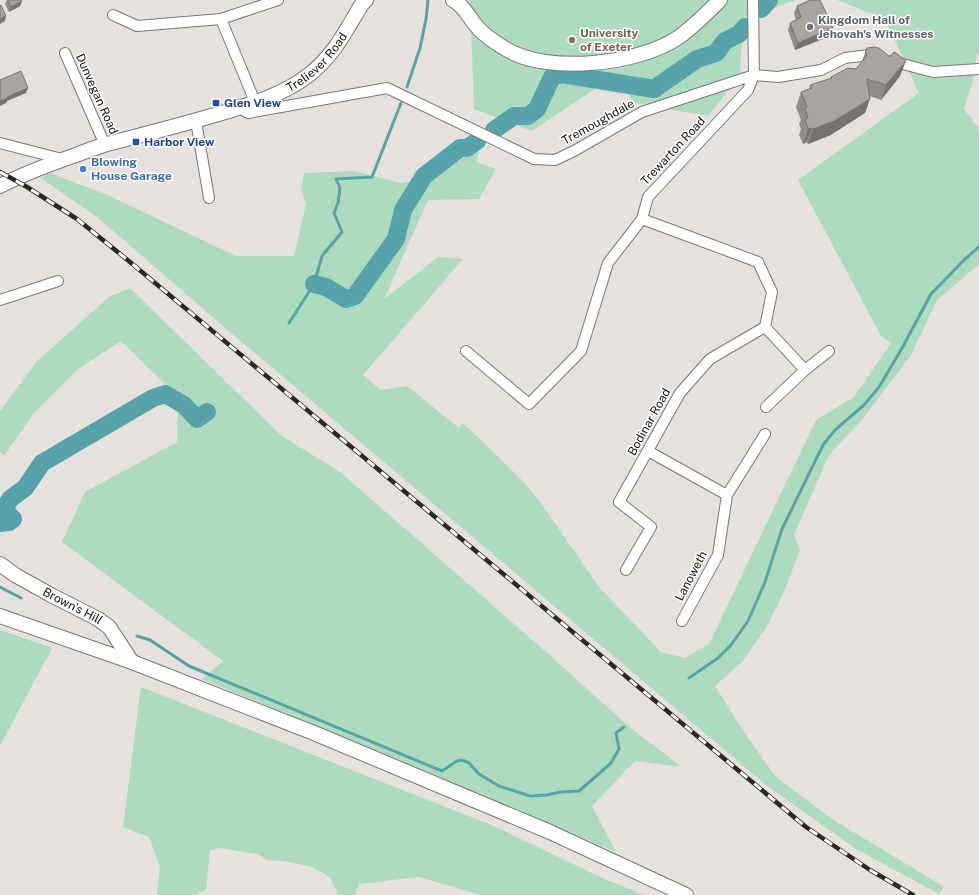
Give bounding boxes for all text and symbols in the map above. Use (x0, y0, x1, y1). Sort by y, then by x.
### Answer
place label: Kingdom Hall of Jehovah's Witnesses (818, 13, 934, 41)
marker: Kingdom Hall of Jehovah's Witnesses (805, 22, 815, 32)
place label: University of Exeter (580, 26, 638, 54)
street label: Treliever Road (284, 30, 350, 95)
marker: University of Exeter (567, 35, 577, 45)
street label: Dunvegan Road (73, 51, 121, 137)
place label: Glen View (224, 96, 282, 110)
street label: Tremoughdale (559, 96, 637, 148)
marker: Glen View (211, 98, 221, 108)
street label: Trewarton Road (638, 114, 708, 188)
place label: Harbor View (144, 135, 215, 149)
marker: Harbor View (131, 137, 141, 147)
place label: Blowing House Garage (91, 155, 172, 183)
marker: Blowing House Garage (78, 164, 88, 174)
street label: Bodinar Road (625, 386, 673, 458)
street label: Lanoweth (672, 549, 710, 603)
street label: Brown's Hill (40, 585, 106, 627)

